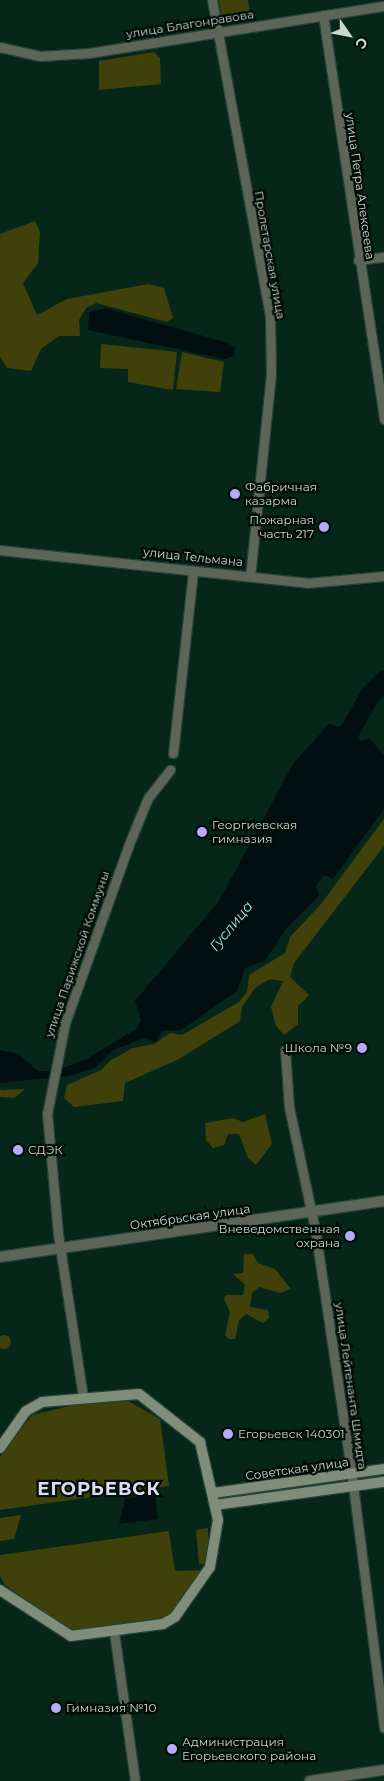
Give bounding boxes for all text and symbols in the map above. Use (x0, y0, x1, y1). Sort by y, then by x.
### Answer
street label: улица Благонравова (125, 7, 255, 41)
north arrow (324, 10, 374, 60)
text: С (351, 34, 372, 52)
street label: улица Петра Алексеева (343, 112, 377, 260)
street label: Пролетарская улица (252, 190, 288, 320)
place label: Фабричная казарма (245, 480, 317, 508)
marker: Фабричная казарма (229, 488, 241, 500)
place label: Пожарная часть 217 (249, 513, 314, 541)
marker: Пожарная часть 217 (318, 521, 330, 533)
street label: улица Тельмана (142, 545, 244, 569)
place label: Георгиевская гимназия (212, 818, 297, 846)
marker: Георгиевская гимназия (196, 826, 208, 838)
street label: улица Парижской Коммуны (42, 869, 112, 1039)
water label: Гуслица (206, 898, 256, 954)
place label: Школа №9 (285, 1041, 352, 1055)
marker: Школа №9 (356, 1042, 368, 1054)
place label: СДЭК (28, 1143, 63, 1157)
marker: СДЭК (12, 1144, 24, 1156)
street label: Октябрьская улица (129, 1201, 251, 1233)
place label: Вневедомственная охрана (218, 1222, 340, 1250)
marker: Вневедомственная охрана (344, 1230, 356, 1242)
street label: улица Лейтенанта Шмидта (332, 1301, 370, 1471)
place label: Егорьевск 140301 (238, 1427, 345, 1441)
marker: Егорьевск 140301 (222, 1428, 234, 1440)
street label: Советская улица (244, 1455, 350, 1483)
district label: ЕГОРЬЕВСК (36, 1478, 162, 1500)
place label: Гимназия №10 (66, 1701, 156, 1715)
marker: Гимназия №10 (50, 1702, 62, 1714)
place label: Администрация Егорьевского района (182, 1735, 316, 1763)
marker: Администрация Егорьевского района (166, 1743, 178, 1755)

